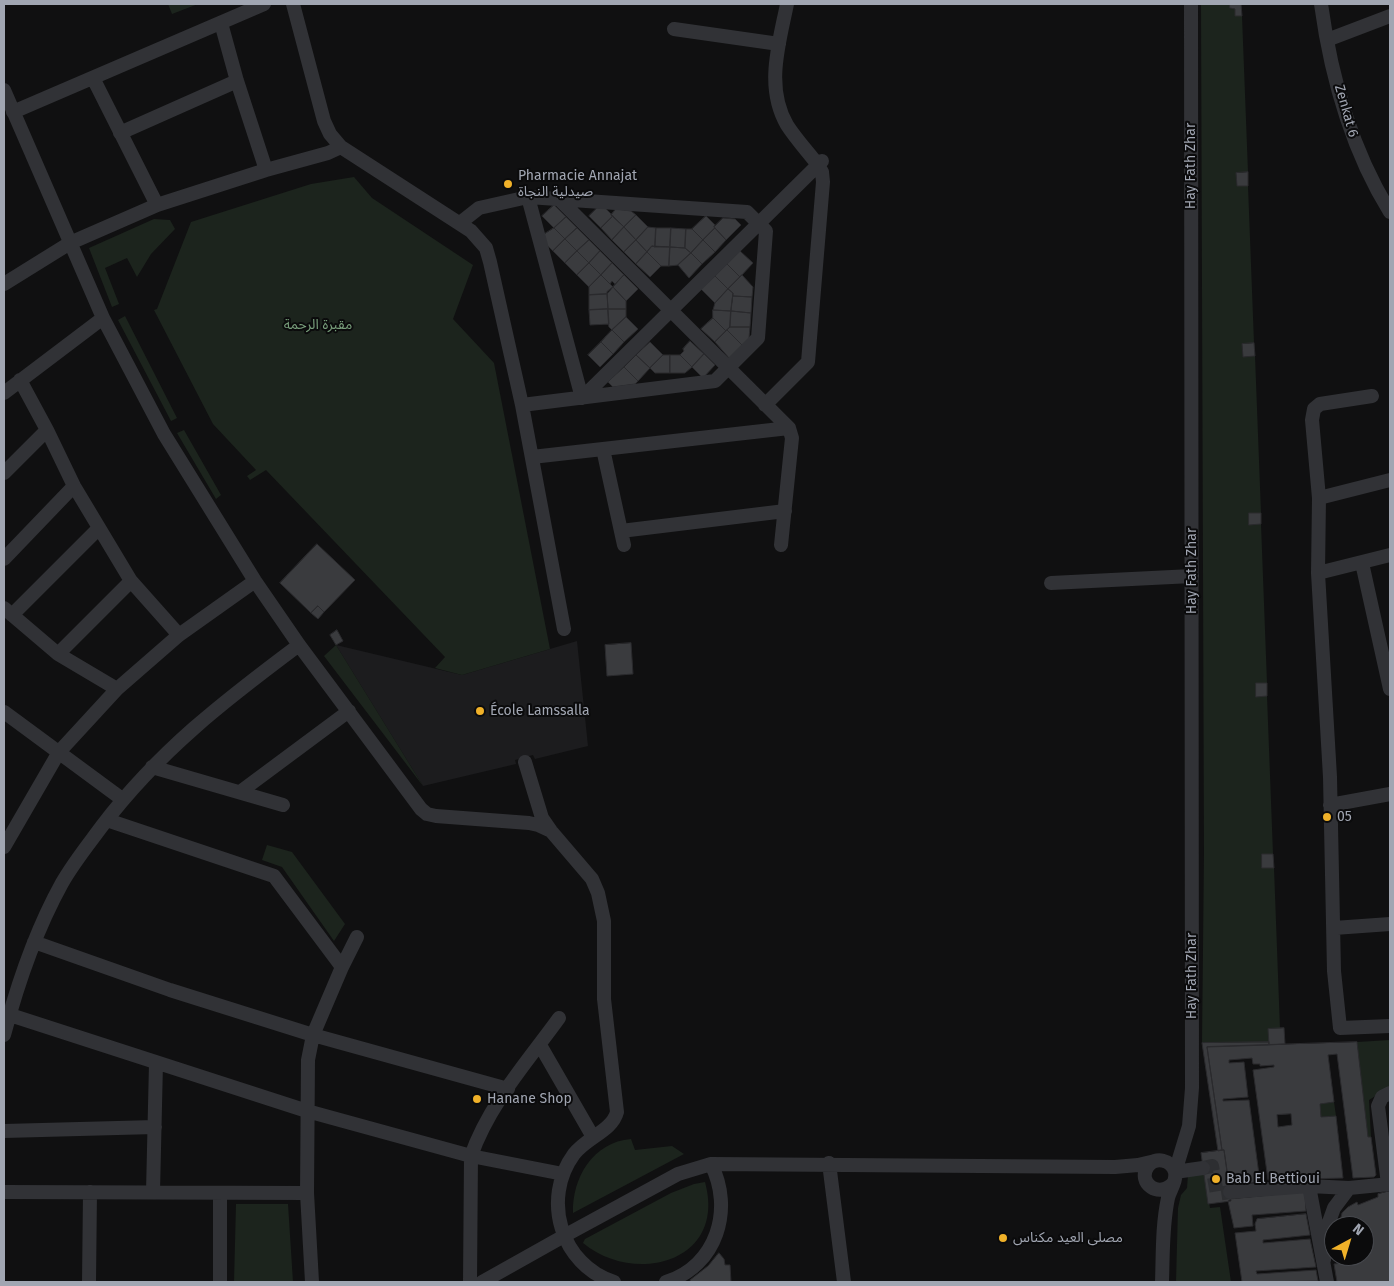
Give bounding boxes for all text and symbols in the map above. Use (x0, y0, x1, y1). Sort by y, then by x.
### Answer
street label: Zenkat 6 (1331, 83, 1361, 139)
street label: Hay Fath Zhar (1183, 123, 1199, 209)
place label: Pharmacie Annajat صيدلية النجاة (518, 168, 637, 200)
marker: Pharmacie Annajat صيدلية النجاة (502, 178, 514, 190)
park label: مقبرة الرحمة (284, 317, 352, 333)
street label: Hay Fath Zhar (1184, 528, 1200, 614)
place label: École Lamssalla (490, 703, 590, 719)
marker: École Lamssalla (474, 705, 486, 717)
place label: 05 (1337, 809, 1352, 825)
marker: 05 (1321, 811, 1333, 823)
street label: Hay Fath Zhar (1184, 933, 1200, 1019)
place label: Hanane Shop (487, 1091, 572, 1107)
marker: Hanane Shop (471, 1093, 483, 1105)
place label: Bab El Bettioui (1226, 1171, 1320, 1187)
marker: Bab El Bettioui (1210, 1173, 1222, 1185)
north arrow (1324, 1216, 1374, 1266)
text: N (1349, 1220, 1367, 1239)
place label: مصلى العيد مكناس (1013, 1230, 1123, 1246)
marker: مصلى العيد مكناس (997, 1232, 1009, 1244)

